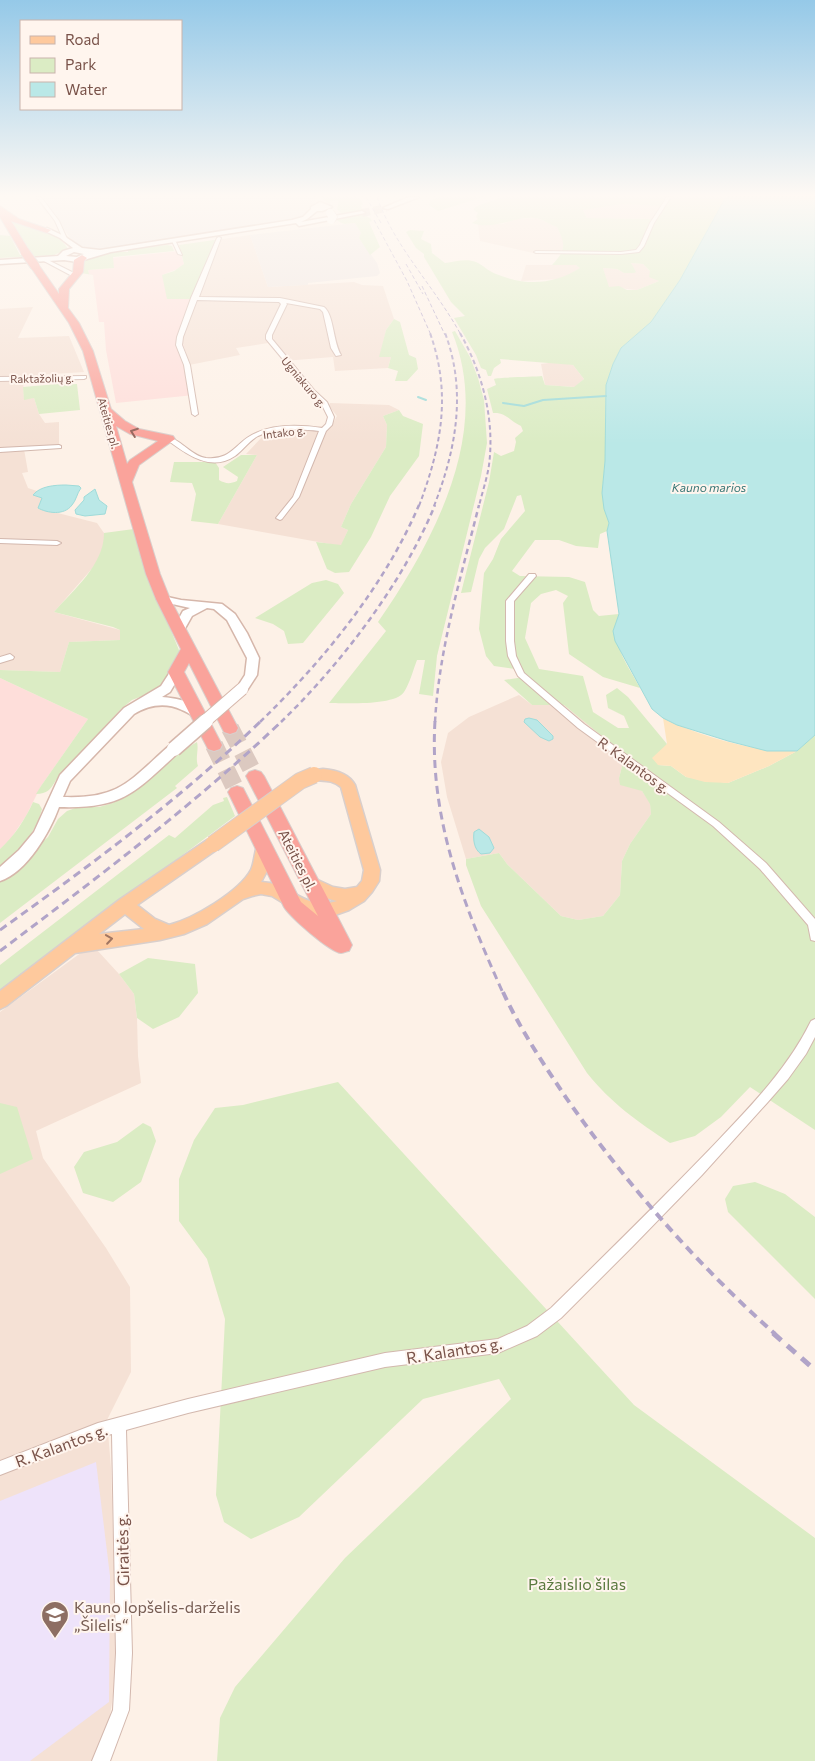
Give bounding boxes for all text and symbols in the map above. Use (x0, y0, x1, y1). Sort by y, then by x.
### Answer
legend (20, 20, 182, 110)
text: Road (65, 30, 100, 48)
text: Park (65, 55, 96, 73)
text: Water (65, 80, 107, 98)
street label: Ugniakuro g. (279, 354, 329, 410)
street label: Raktažolių g. (10, 371, 74, 385)
street label: Ateities pl. (96, 396, 123, 450)
street label: Intako g. (262, 423, 306, 441)
one-way arrow (130, 428, 139, 438)
water label: Kauno marios (672, 480, 747, 494)
street label: R. Kalantos g. (595, 733, 673, 797)
street label: Ateities pl. (275, 826, 321, 894)
one-way arrow (105, 935, 114, 945)
street label: R. Kalantos g. (405, 1333, 503, 1367)
street label: R. Kalantos g. (12, 1420, 110, 1470)
street label: Giraitės g. (112, 1514, 132, 1586)
park label: Pažaislio šilas (528, 1574, 626, 1593)
place label: Kauno lopšelis-darželis „Šilelis“ (74, 1597, 241, 1634)
school or university icon: Kauno lopšelis-darželis „Šilelis“ (40, 1600, 70, 1639)

